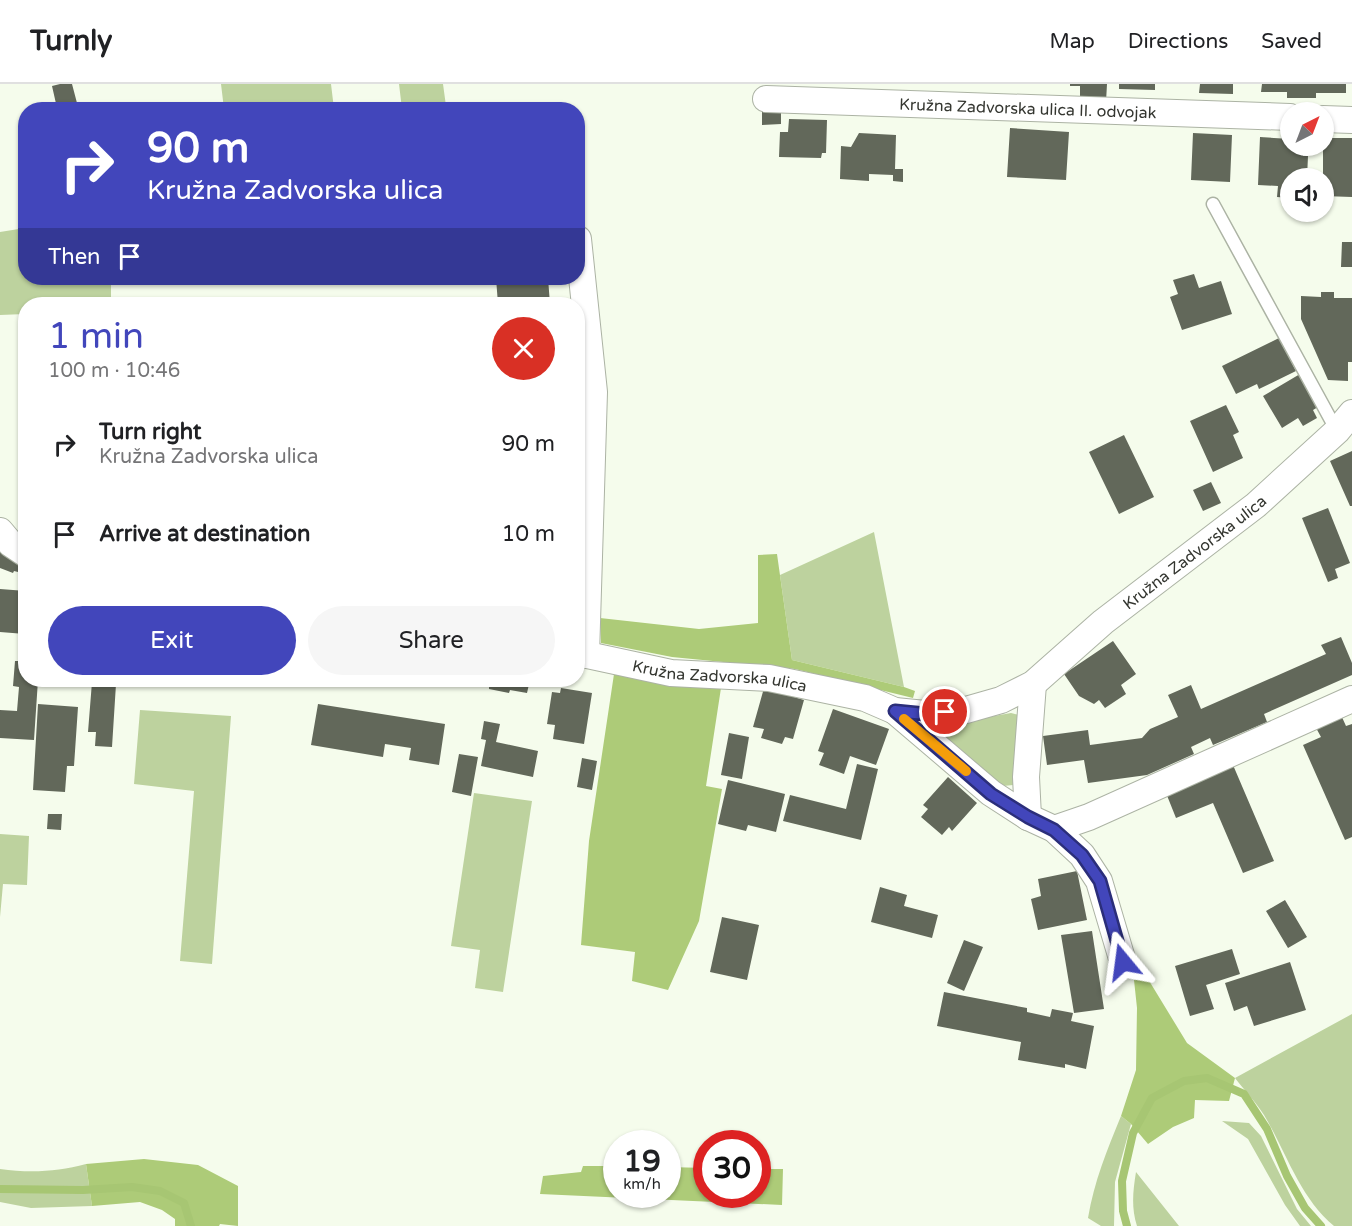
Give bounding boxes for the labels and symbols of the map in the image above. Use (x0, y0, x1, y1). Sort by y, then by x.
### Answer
street label: Kružna Zadvorska ulica II. odvojak (899, 95, 1157, 123)
north arrow (1280, 102, 1334, 156)
street label: Kružna Zadvorska ulica (1119, 491, 1271, 614)
street label: Kružna Zadvorska ulica (631, 656, 809, 697)
pin (919, 686, 970, 737)
position arrow (1091, 930, 1155, 994)
speed limit sign: 30 (693, 1130, 771, 1208)

